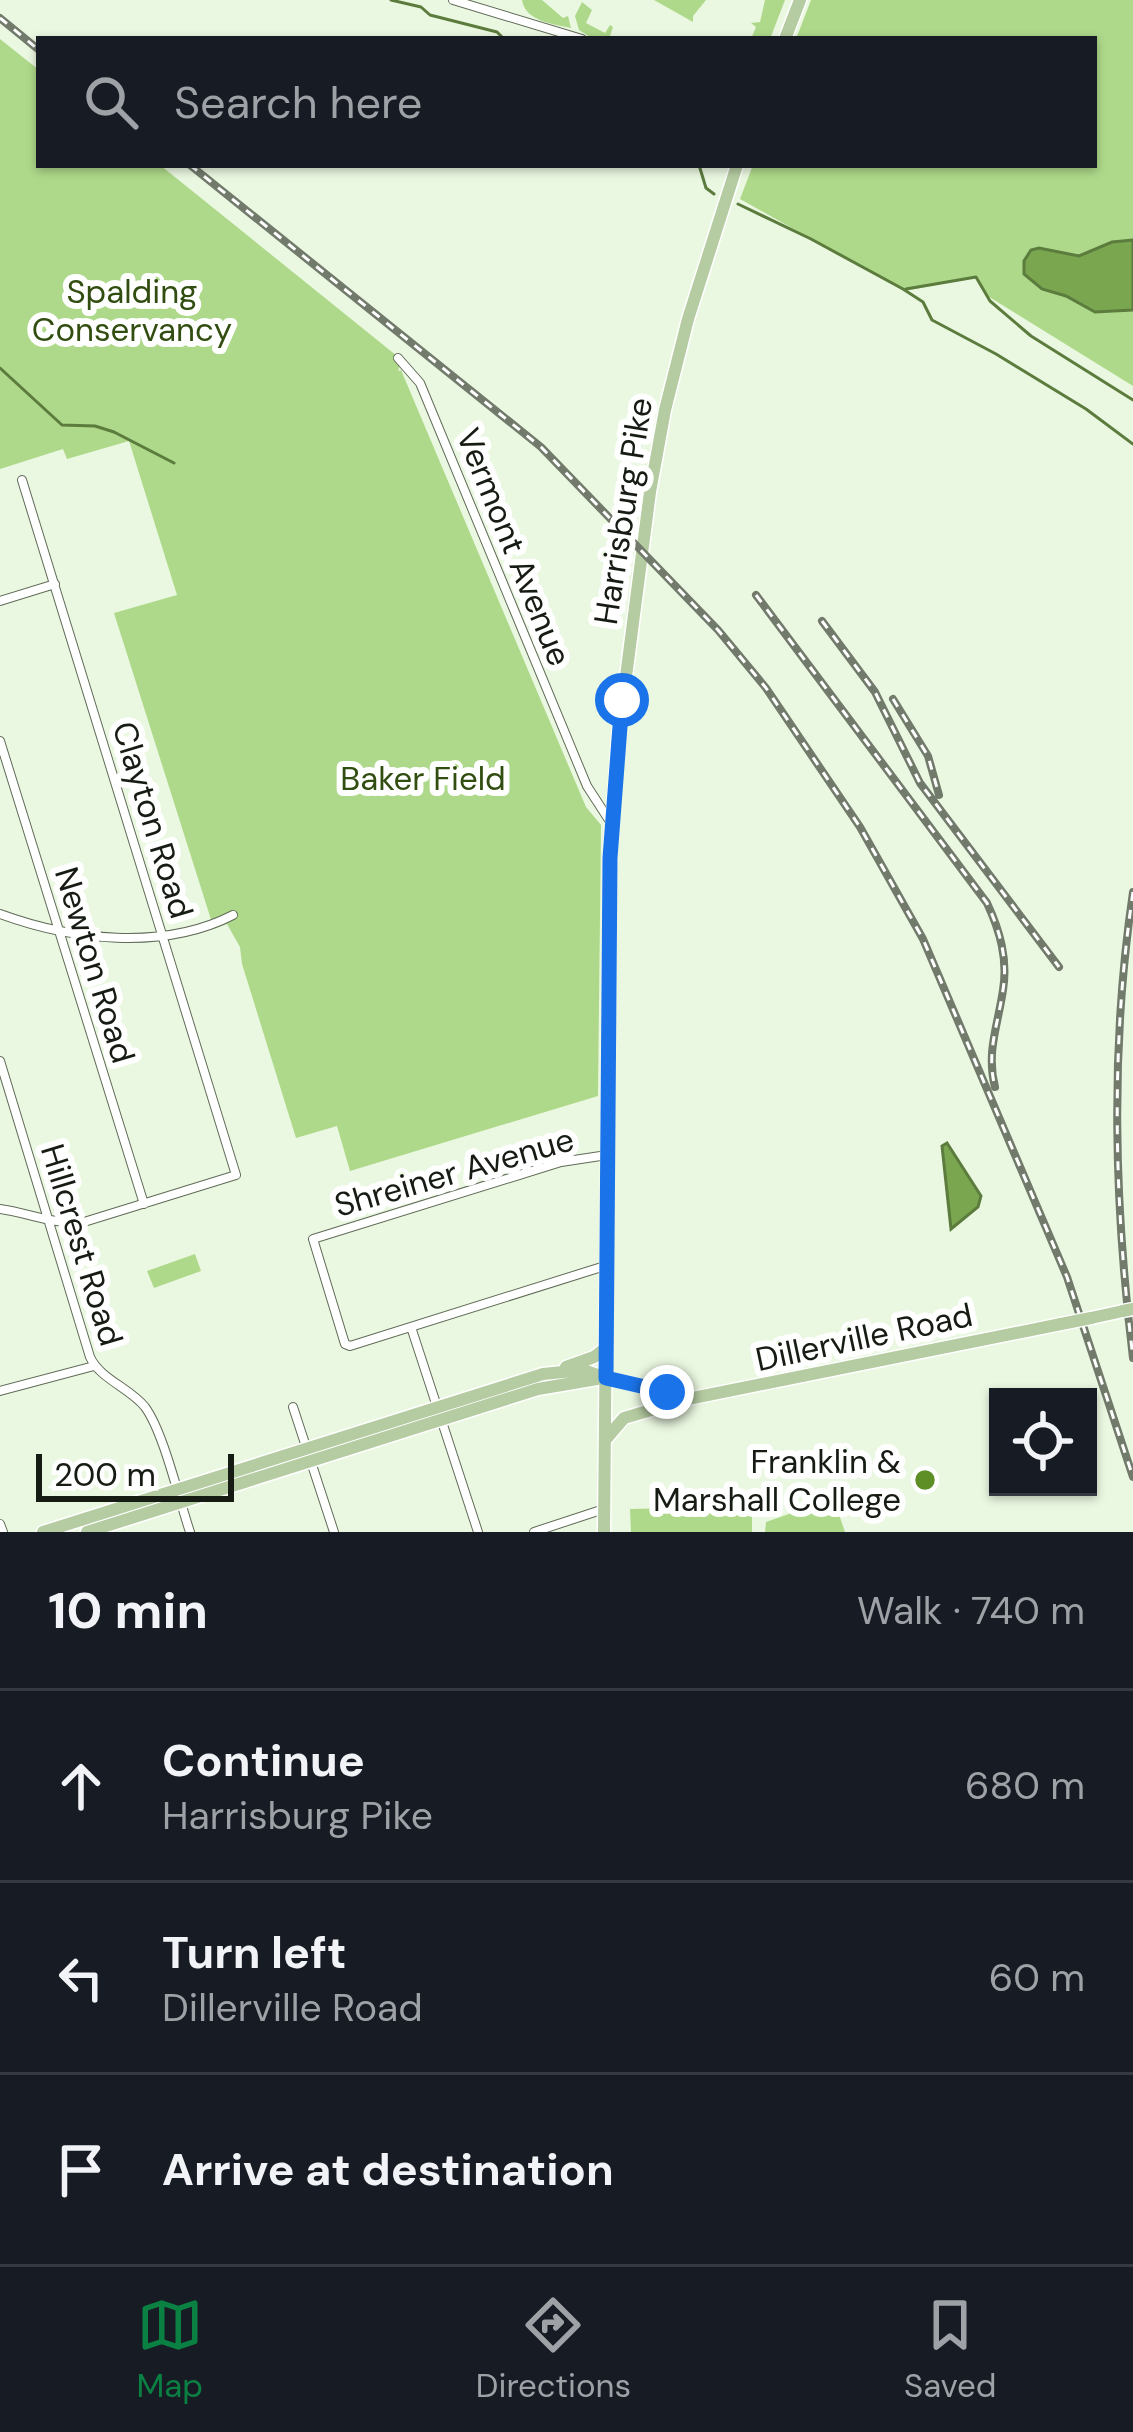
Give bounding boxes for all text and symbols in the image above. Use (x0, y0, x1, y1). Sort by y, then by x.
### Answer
search box (36, 36, 1097, 168)
icon: search (78, 69, 144, 135)
text: Search here (174, 73, 422, 132)
park label: Spalding Conservancy (32, 270, 232, 351)
street label: Harrisburg Pike (584, 394, 662, 628)
street label: Vermont Avenue (447, 422, 581, 672)
route start (595, 673, 649, 727)
street label: Clayton Road (103, 716, 203, 924)
park label: Baker Field (340, 757, 506, 800)
street label: Newton Road (45, 862, 145, 1068)
street label: Shreiner Avenue (329, 1117, 579, 1227)
street label: Hillcrest Road (31, 1139, 133, 1351)
street label: Dillerville Road (752, 1293, 976, 1381)
route end (640, 1365, 694, 1419)
map controls (989, 1388, 1097, 1496)
button: locate (989, 1388, 1097, 1496)
place label: Franklin & Marshall College (653, 1440, 901, 1521)
scale bar (36, 1448, 234, 1501)
text: 200 m (54, 1453, 156, 1496)
marker: Franklin & Marshall College (912, 1467, 938, 1493)
text: 10 min (48, 1577, 208, 1644)
text: Walk · 740 m (857, 1585, 1085, 1636)
text: Continue (162, 1731, 365, 1790)
icon: ahead (48, 1753, 114, 1819)
text: 680 m (965, 1760, 1085, 1811)
text: Harrisburg Pike (162, 1790, 433, 1841)
text: Turn left (162, 1923, 346, 1982)
icon: left (48, 1945, 114, 2011)
text: 60 m (989, 1952, 1085, 2003)
text: Dillerville Road (162, 1982, 423, 2033)
icon: arrive (48, 2137, 114, 2203)
text: Arrive at destination (162, 2140, 614, 2199)
tab: Map (136, 2292, 203, 2407)
tab: Directions (476, 2292, 631, 2407)
tab: Saved (904, 2292, 997, 2407)

